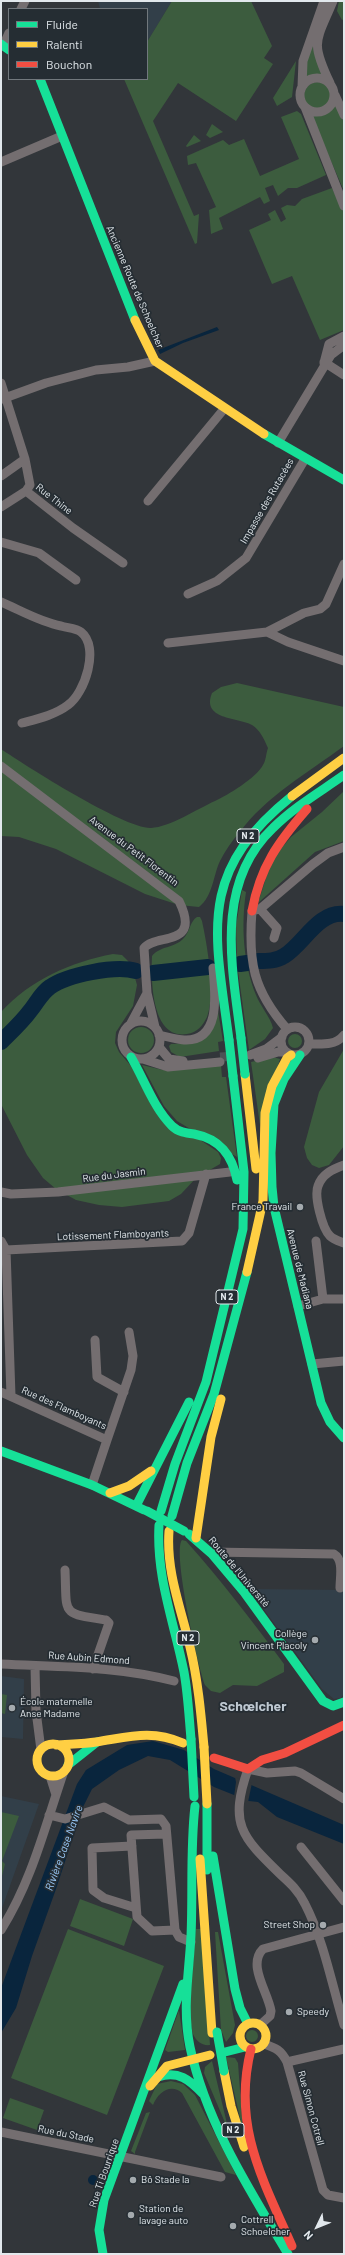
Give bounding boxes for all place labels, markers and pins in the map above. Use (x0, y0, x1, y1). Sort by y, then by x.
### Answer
place label: France Travail (231, 1201, 292, 1213)
marker: France Travail (295, 1202, 305, 1212)
place label: Collège Vincent Placoly (241, 1628, 307, 1652)
marker: Collège Vincent Placoly (310, 1635, 320, 1645)
place label: École maternelle Anse Madame (20, 1696, 93, 1720)
marker: École maternelle Anse Madame (7, 1703, 17, 1713)
place label: Street Shop (264, 1919, 315, 1931)
marker: Street Shop (318, 1920, 328, 1930)
place label: Speedy (297, 2006, 329, 2018)
marker: Speedy (284, 2007, 294, 2017)
place label: Bô Stade la (141, 2174, 189, 2186)
marker: Bô Stade la (128, 2175, 138, 2185)
place label: Station de lavage auto (139, 2203, 188, 2226)
marker: Station de lavage auto (126, 2210, 136, 2220)
place label: Cottrell Schoelcher (241, 2214, 290, 2238)
marker: Cottrell Schoelcher (228, 2221, 238, 2231)

